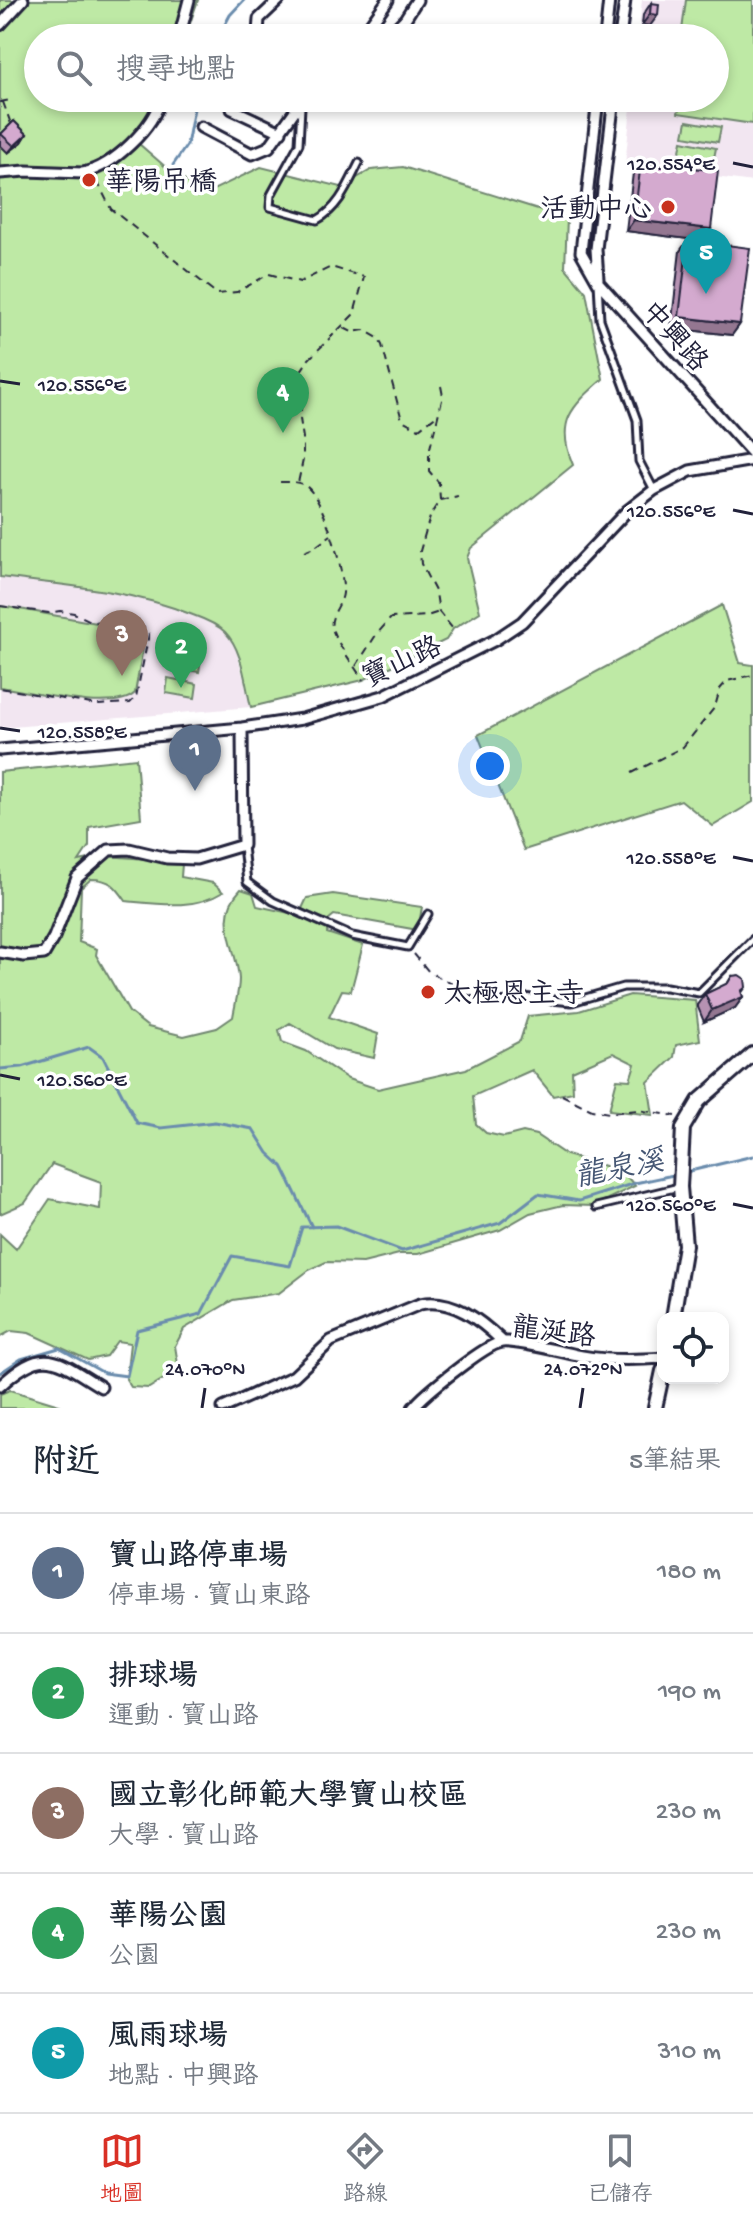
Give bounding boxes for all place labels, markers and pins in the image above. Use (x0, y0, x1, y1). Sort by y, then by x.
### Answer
place label: 華陽吊橋 (105, 166, 217, 201)
marker: 華陽吊橋 (80, 171, 98, 189)
place label: 活動中心 (540, 193, 652, 228)
marker: 活動中心 (659, 198, 677, 216)
pin: 5 (680, 228, 732, 294)
pin: 4 (257, 367, 309, 433)
pin: 3 (96, 610, 148, 676)
pin: 2 (155, 622, 207, 688)
pin: 1 (169, 725, 221, 791)
place label: 太極恩主寺 (444, 978, 584, 1013)
marker: 太極恩主寺 (419, 983, 437, 1001)

